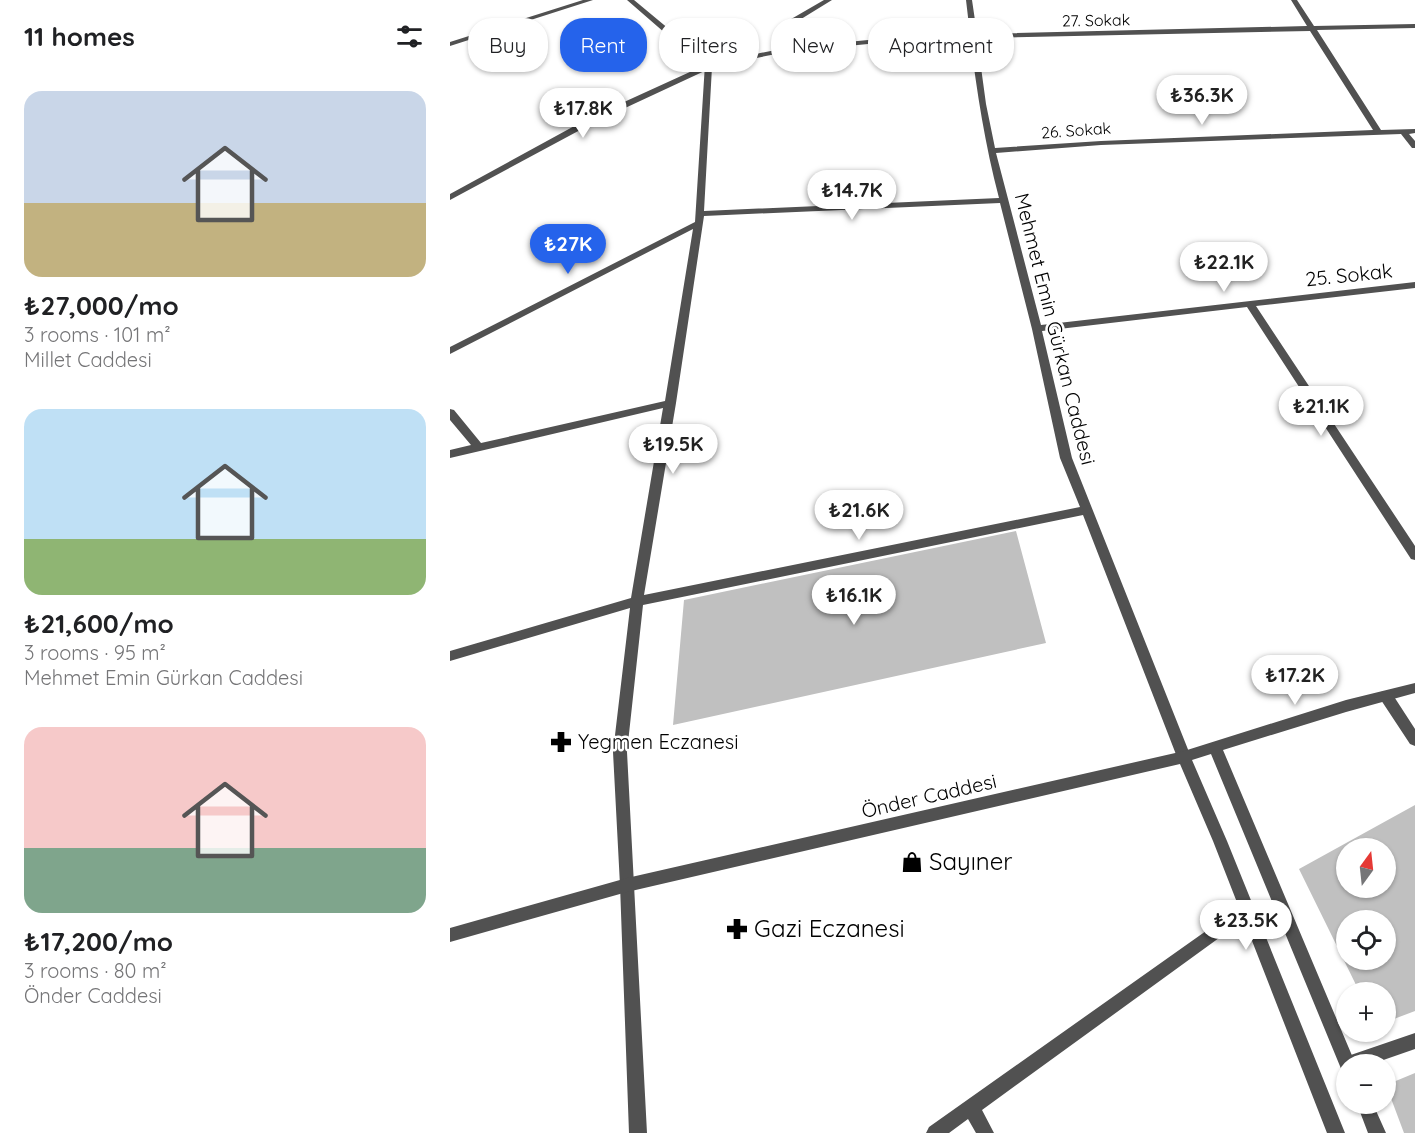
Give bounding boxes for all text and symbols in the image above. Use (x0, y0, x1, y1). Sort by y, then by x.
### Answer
street label: 27. Sokak (1062, 9, 1130, 31)
chip: Buy (468, 18, 548, 72)
chip: Rent (560, 18, 647, 72)
chip: Filters (659, 18, 759, 72)
chip: New (771, 18, 856, 72)
chip: Apartment (868, 18, 1014, 72)
text: 11 homes (24, 20, 135, 53)
icon: filters (393, 20, 426, 53)
pin: ₺36.3K (1153, 75, 1251, 126)
text: ₺36.3K (1170, 82, 1234, 107)
pin: ₺17.8K (534, 88, 632, 139)
text: ₺17.8K (553, 95, 613, 120)
street label: 26. Sokak (1040, 118, 1112, 142)
icon: home (171, 130, 279, 238)
pin: ₺14.7K (803, 170, 901, 221)
text: ₺14.7K (821, 177, 883, 202)
street label: Mehmet Emin Gürkan Caddesi (1010, 190, 1101, 467)
pin: ₺27K (532, 224, 604, 275)
text: ₺27K (544, 231, 592, 256)
pin: ₺22.1K (1175, 242, 1273, 293)
text: ₺22.1K (1194, 249, 1254, 274)
street label: 25. Sokak (1304, 258, 1394, 291)
text: ₺27,000/mo (24, 289, 179, 322)
text: 3 rooms · 101 m² (24, 322, 171, 347)
text: Millet Caddesi (24, 347, 152, 372)
pin: ₺21.1K (1272, 386, 1370, 437)
text: ₺21.1K (1293, 393, 1349, 418)
pin: ₺19.5K (624, 424, 722, 475)
text: ₺19.5K (643, 431, 703, 456)
icon: home (171, 448, 279, 556)
pin: ₺21.6K (810, 490, 908, 541)
text: ₺21.6K (829, 497, 889, 522)
pin: ₺16.1K (805, 575, 903, 626)
text: ₺16.1K (826, 582, 882, 607)
text: ₺21,600/mo (24, 607, 174, 640)
text: 3 rooms · 95 m² (24, 640, 166, 665)
pin: ₺17.2K (1246, 655, 1344, 706)
text: ₺17.2K (1265, 662, 1325, 687)
text: Mehmet Emin Gürkan Caddesi (24, 665, 303, 690)
place label: Yegmen Eczanesi (578, 729, 738, 754)
pharmacy icon: Yegmen Eczanesi (549, 730, 573, 754)
icon: home (171, 766, 279, 874)
street label: Önder Caddesi (859, 768, 999, 823)
north arrow (1336, 838, 1396, 898)
map controls (1336, 838, 1396, 1114)
place label: Sayıner (929, 846, 1012, 876)
shop icon: Sayıner (900, 850, 924, 874)
pin: ₺23.5K (1197, 900, 1295, 951)
text: ₺23.5K (1214, 907, 1278, 932)
button: locate (1336, 910, 1396, 970)
place label: Gazi Eczanesi (754, 913, 905, 943)
pharmacy icon: Gazi Eczanesi (725, 917, 749, 941)
text: ₺17,200/mo (24, 925, 173, 958)
text: 3 rooms · 80 m² (24, 958, 167, 983)
button: + (1336, 982, 1396, 1042)
text: Önder Caddesi (24, 983, 162, 1008)
button: − (1336, 1054, 1396, 1114)

